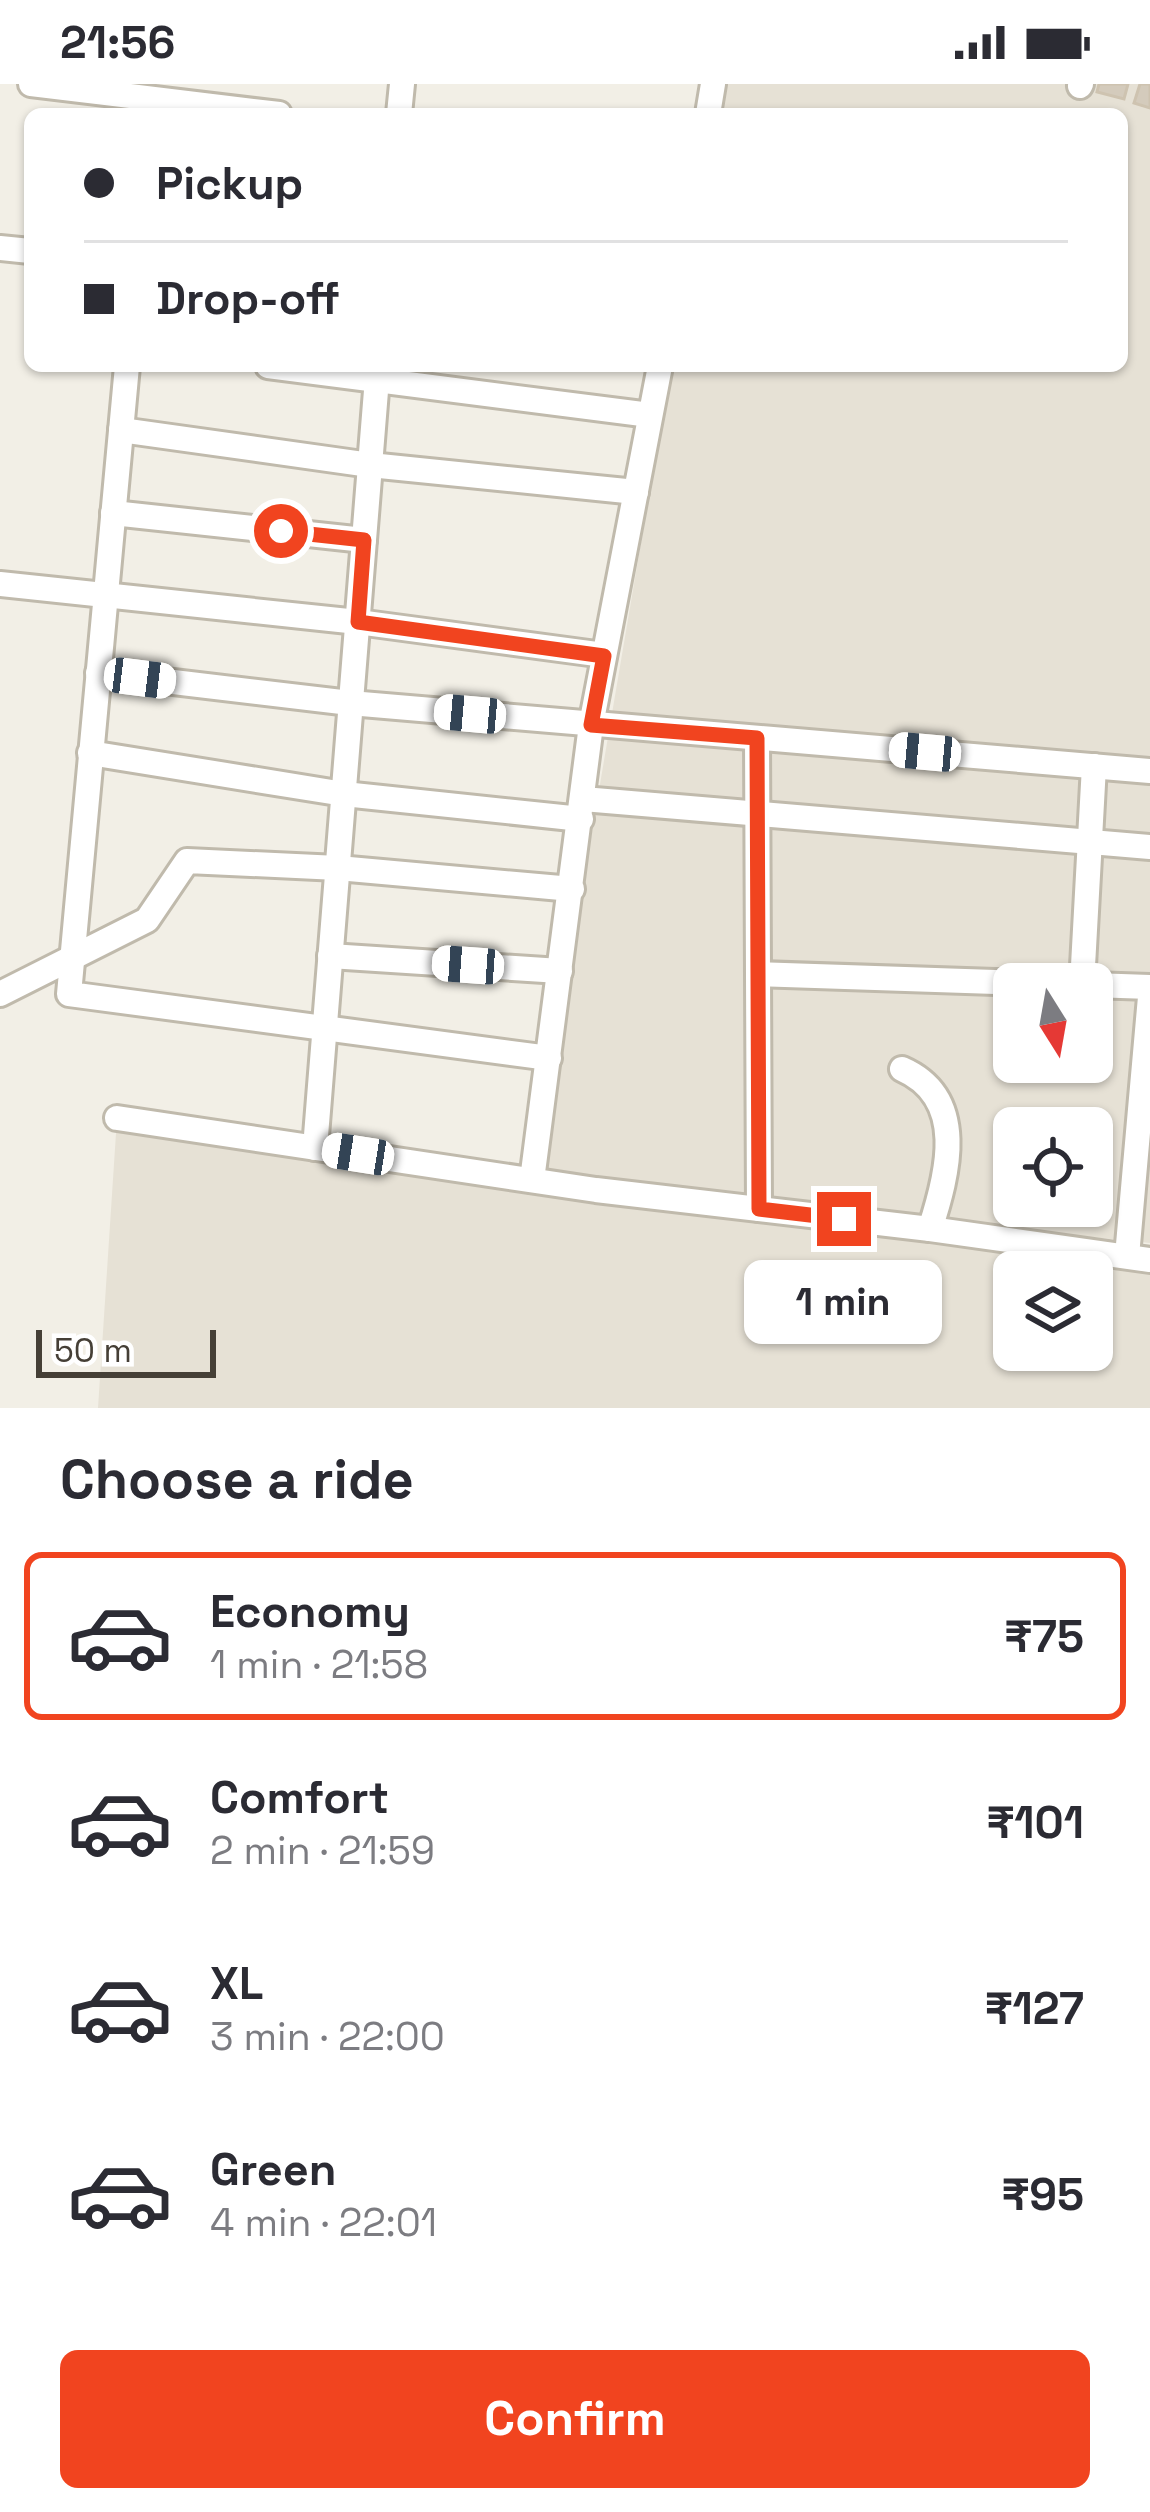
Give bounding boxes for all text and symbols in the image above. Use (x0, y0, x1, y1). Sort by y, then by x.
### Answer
text: 21:56 (60, 14, 175, 71)
text: Pickup (156, 155, 303, 212)
text: Drop-off (156, 270, 340, 327)
route start (254, 504, 308, 558)
car (102, 656, 178, 700)
car (433, 693, 507, 735)
car (888, 731, 962, 773)
car (431, 945, 505, 985)
north arrow (993, 963, 1113, 1083)
map controls (993, 963, 1113, 1371)
button: locate (993, 1107, 1113, 1227)
car (320, 1131, 396, 1177)
route end (817, 1192, 871, 1246)
button: layers (993, 1251, 1113, 1371)
callout: 1 min (745, 1261, 943, 1345)
text: 1 min (795, 1277, 891, 1326)
scale bar (36, 1324, 216, 1377)
text: 50 m (54, 1330, 132, 1372)
text: Choose a ride (60, 1445, 414, 1514)
icon: car (66, 1582, 174, 1690)
text: Economy (210, 1583, 410, 1640)
text: ₹75 (1004, 1608, 1084, 1665)
text: 1 min · 21:58 (210, 1640, 428, 1689)
icon: car (66, 1768, 174, 1876)
text: Comfort (210, 1769, 389, 1826)
text: ₹101 (986, 1794, 1084, 1851)
text: 2 min · 21:59 (210, 1826, 435, 1875)
icon: car (66, 1954, 174, 2062)
text: XL (210, 1955, 263, 2012)
text: ₹127 (984, 1980, 1084, 2037)
text: 3 min · 22:00 (210, 2012, 445, 2061)
icon: car (66, 2140, 174, 2248)
text: Green (210, 2141, 336, 2198)
text: ₹95 (1001, 2166, 1084, 2223)
text: 4 min · 22:01 (210, 2198, 437, 2247)
button: Confirm (60, 2350, 1090, 2488)

